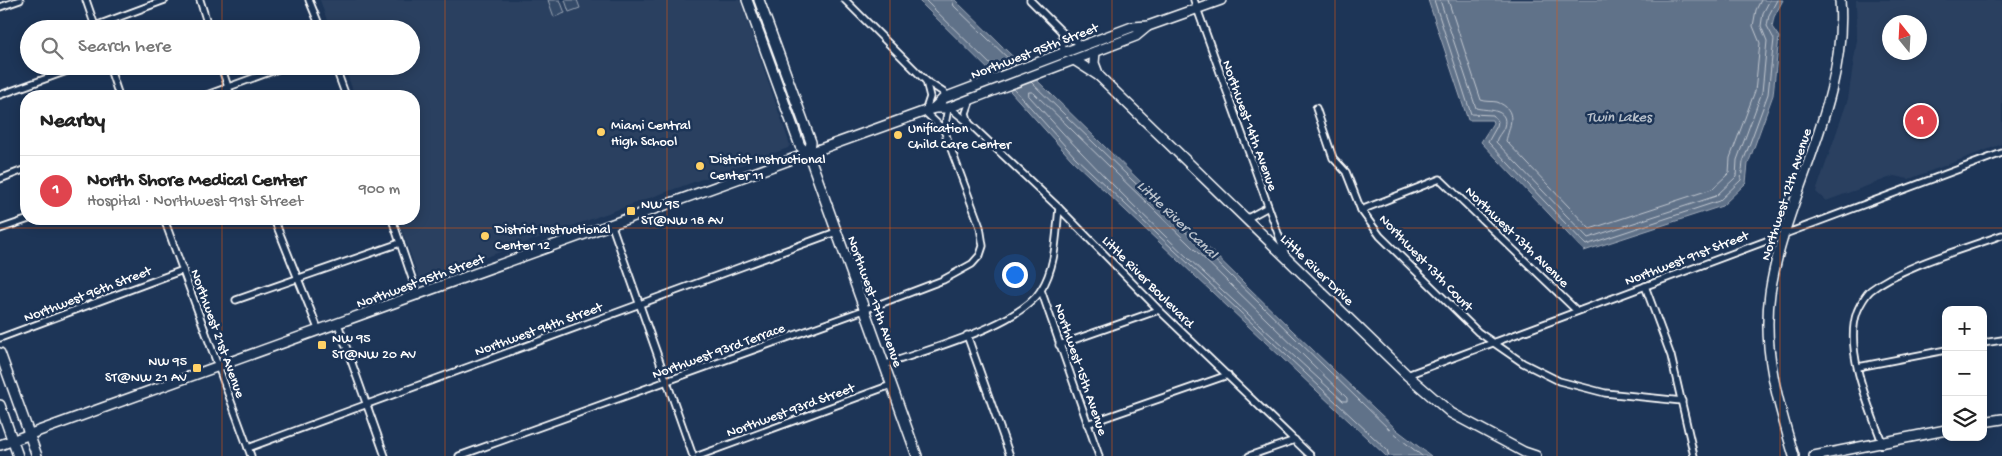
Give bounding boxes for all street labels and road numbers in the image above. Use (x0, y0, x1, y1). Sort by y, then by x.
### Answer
street label: Northwest 95th Street (969, 20, 1102, 84)
street label: Northwest 14th Avenue (1217, 58, 1280, 194)
street label: Northwest 12th Avenue (1758, 126, 1817, 263)
street label: Northwest 13th Avenue (1461, 184, 1573, 293)
street label: Northwest 13th Court (1374, 212, 1477, 317)
street label: Northwest 91st Street (1623, 227, 1752, 291)
street label: Little River Drive (1276, 231, 1357, 311)
street label: Little River Boulevard (1097, 233, 1198, 334)
street label: Northwest 17th Avenue (842, 234, 906, 371)
street label: Northwest 95th Street (354, 251, 488, 313)
street label: Northwest 96th Street (22, 263, 155, 327)
street label: Northwest 21st Avenue (185, 267, 248, 401)
street label: Northwest 94th Street (473, 299, 606, 361)
street label: Northwest 15th Avenue (1049, 302, 1110, 439)
street label: Northwest 93rd Terrace (650, 320, 788, 384)
street label: Northwest 93rd Street (725, 380, 858, 442)

